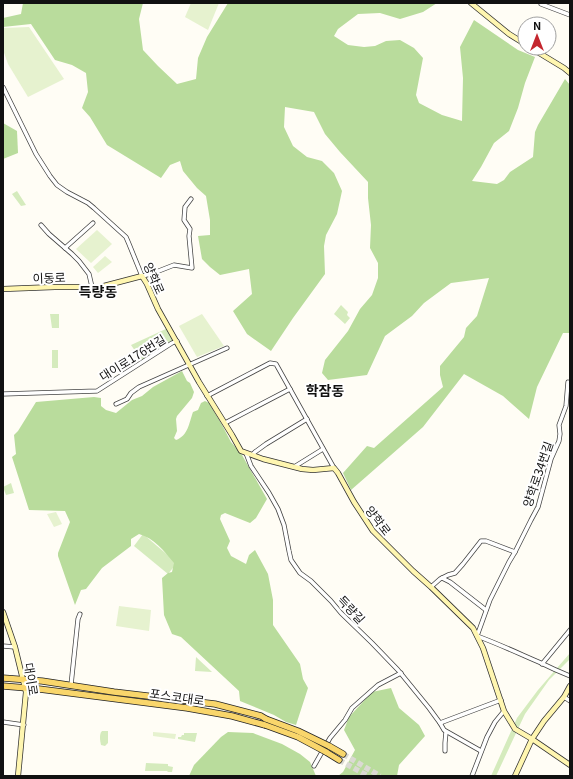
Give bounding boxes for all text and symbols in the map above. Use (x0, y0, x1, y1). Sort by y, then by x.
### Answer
north arrow (517, 16, 557, 56)
text: N (533, 17, 541, 33)
street label: 양학로 (140, 259, 170, 297)
street label: 이동로 (32, 268, 66, 286)
district label: 득량동 (79, 281, 117, 301)
street label: 대이로176번길 (96, 330, 168, 384)
district label: 학잠동 (306, 380, 344, 400)
street label: 양학로34번길 (518, 439, 556, 509)
street label: 양학로 (362, 502, 396, 538)
street label: 득량길 (334, 591, 370, 627)
street label: 대이로 (21, 661, 43, 697)
street label: 포스코대로 (148, 684, 206, 708)

